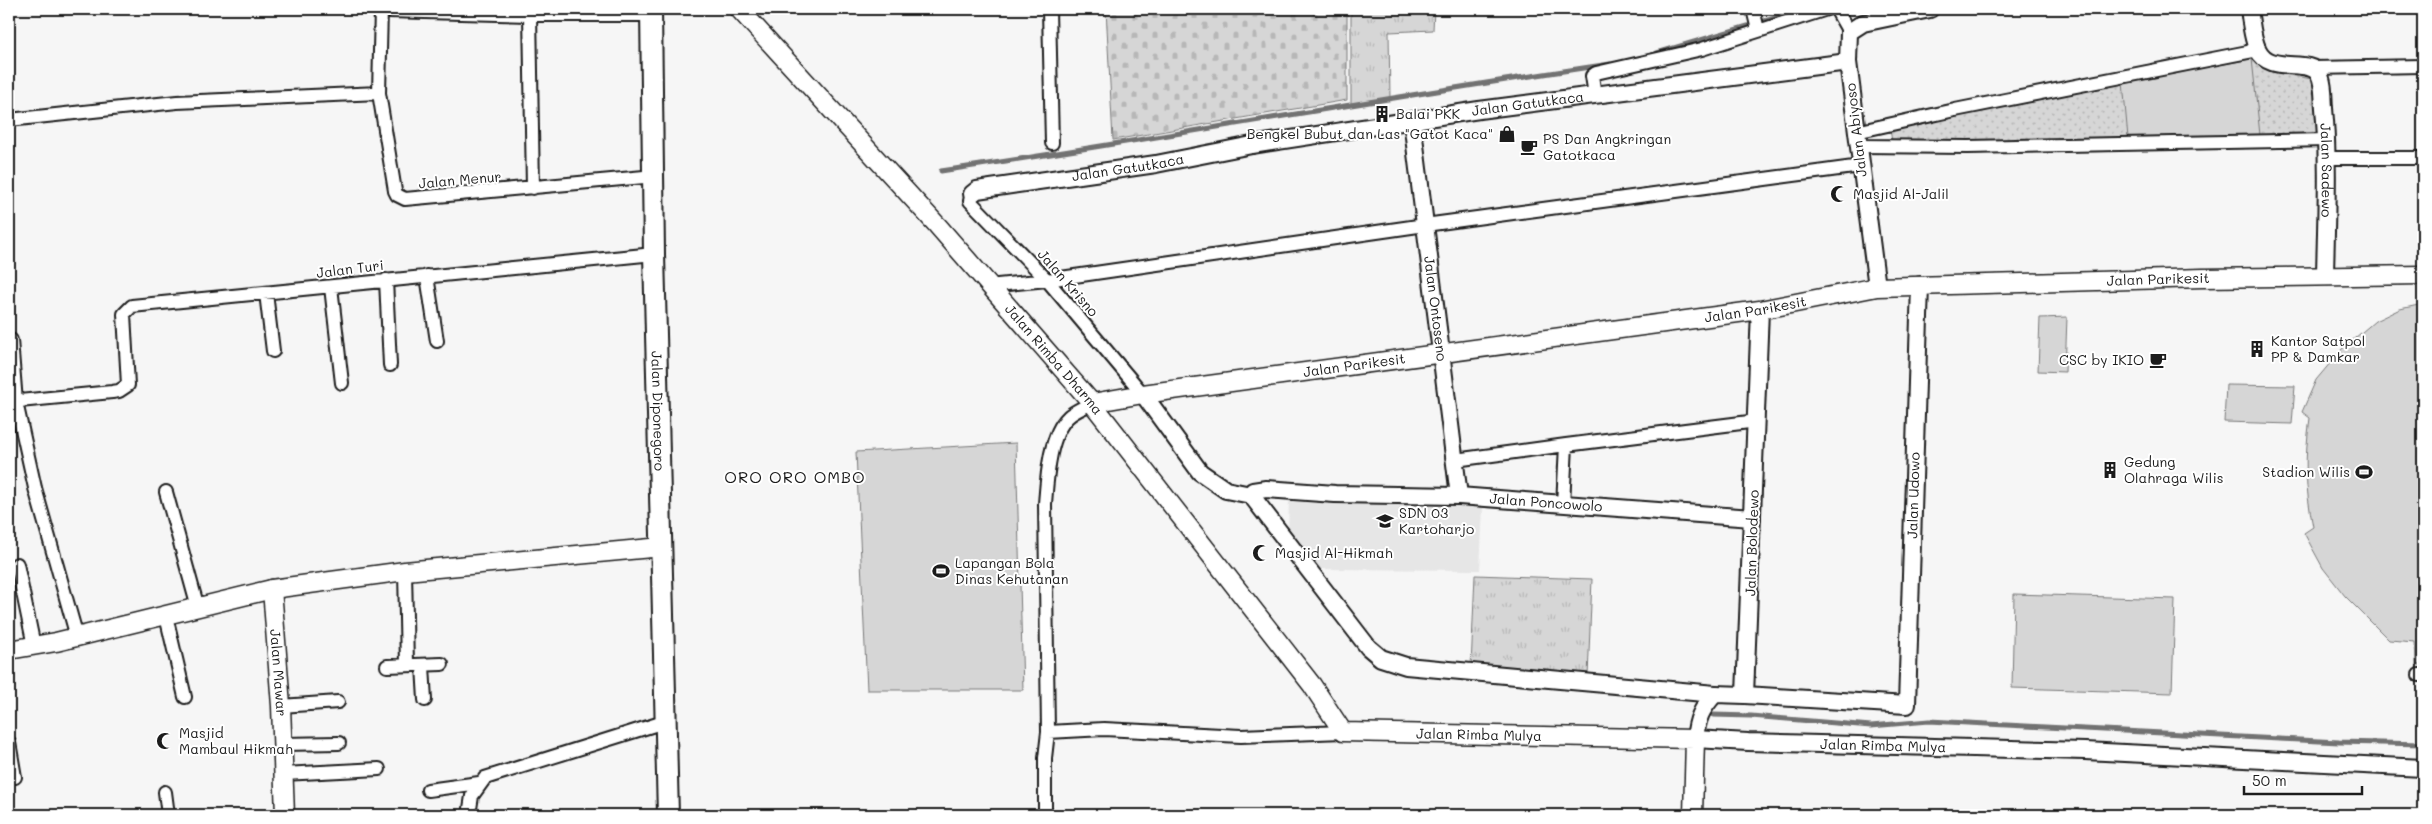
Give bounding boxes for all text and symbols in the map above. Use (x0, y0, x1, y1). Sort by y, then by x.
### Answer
street label: Jalan Abiyoso (1840, 82, 1871, 178)
street label: Jalan Gatutkaca (1470, 86, 1585, 120)
building icon: Balai PKK (1372, 104, 1392, 124)
place label: Balai PKK (1396, 104, 1460, 123)
street label: Jalan Sadewo (2316, 123, 2337, 218)
place label: Bengkel Bubut dan Las "Gatot Kaca" (1247, 124, 1493, 143)
shop icon: Bengkel Bubut dan Las "Gatot Kaca" (1497, 124, 1517, 144)
place label: PS Dan Angkringan Gatotkaca (1543, 129, 1671, 164)
cafe icon: PS Dan Angkringan Gatotkaca (1519, 137, 1539, 157)
street label: Jalan Gatutkaca (1071, 149, 1186, 185)
street label: Jalan Menur (418, 166, 502, 193)
mosque icon: Masjid Al-Jalil (1829, 184, 1849, 204)
place label: Masjid Al-Jalil (1853, 184, 1949, 203)
street label: Jalan Krisno (1034, 245, 1103, 320)
street label: Jalan Turi (315, 255, 385, 282)
street label: Jalan Ontoseno (1420, 255, 1452, 362)
street label: Jalan Parikesit (2106, 268, 2210, 290)
street label: Jalan Parikesit (1703, 291, 1808, 326)
street label: Jalan Rimba Dharma (1001, 300, 1107, 418)
place label: Kantor Satpol PP & Damkar (2271, 331, 2365, 366)
building icon: Kantor Satpol PP & Damkar (2247, 339, 2267, 359)
street label: Jalan Parikesit (1302, 348, 1406, 381)
place label: CSC by IKIO (2059, 350, 2144, 369)
cafe icon: CSC by IKIO (2148, 350, 2168, 370)
street label: Jalan Diponegoro (647, 351, 669, 471)
street label: Jalan Udowo (1902, 452, 1924, 539)
place label: Gedung Olahraga Wilis (2124, 452, 2223, 487)
building icon: Gedung Olahraga Wilis (2100, 460, 2120, 480)
place label: Stadion Wilis (2262, 462, 2350, 481)
sports icon: Stadion Wilis (2354, 462, 2374, 482)
district label: ORO ORO OMBO (724, 466, 866, 487)
street label: Jalan Poncowolo (1489, 488, 1603, 516)
street label: Jalan Bolodewo (1740, 489, 1763, 596)
place label: SDN 03 Kartoharjo (1399, 503, 1474, 538)
school or university icon: SDN 03 Kartoharjo (1375, 511, 1395, 531)
mosque icon: Masjid Al-Hikmah (1251, 543, 1271, 563)
place label: Masjid Al-Hikmah (1275, 543, 1393, 562)
place label: Lapangan Bola Dinas Kehutanan (955, 553, 1069, 588)
sports icon: Lapangan Bola Dinas Kehutanan (931, 561, 951, 581)
street label: Jalan Mawar (266, 628, 291, 717)
place label: Masjid Mambaul Hikmah (179, 723, 293, 758)
street label: Jalan Rimba Mulya (1416, 723, 1542, 745)
mosque icon: Masjid Mambaul Hikmah (155, 731, 175, 751)
street label: Jalan Rimba Mulya (1820, 734, 1946, 756)
scale bar (2244, 764, 2362, 796)
text: 50 m (2252, 770, 2287, 790)

